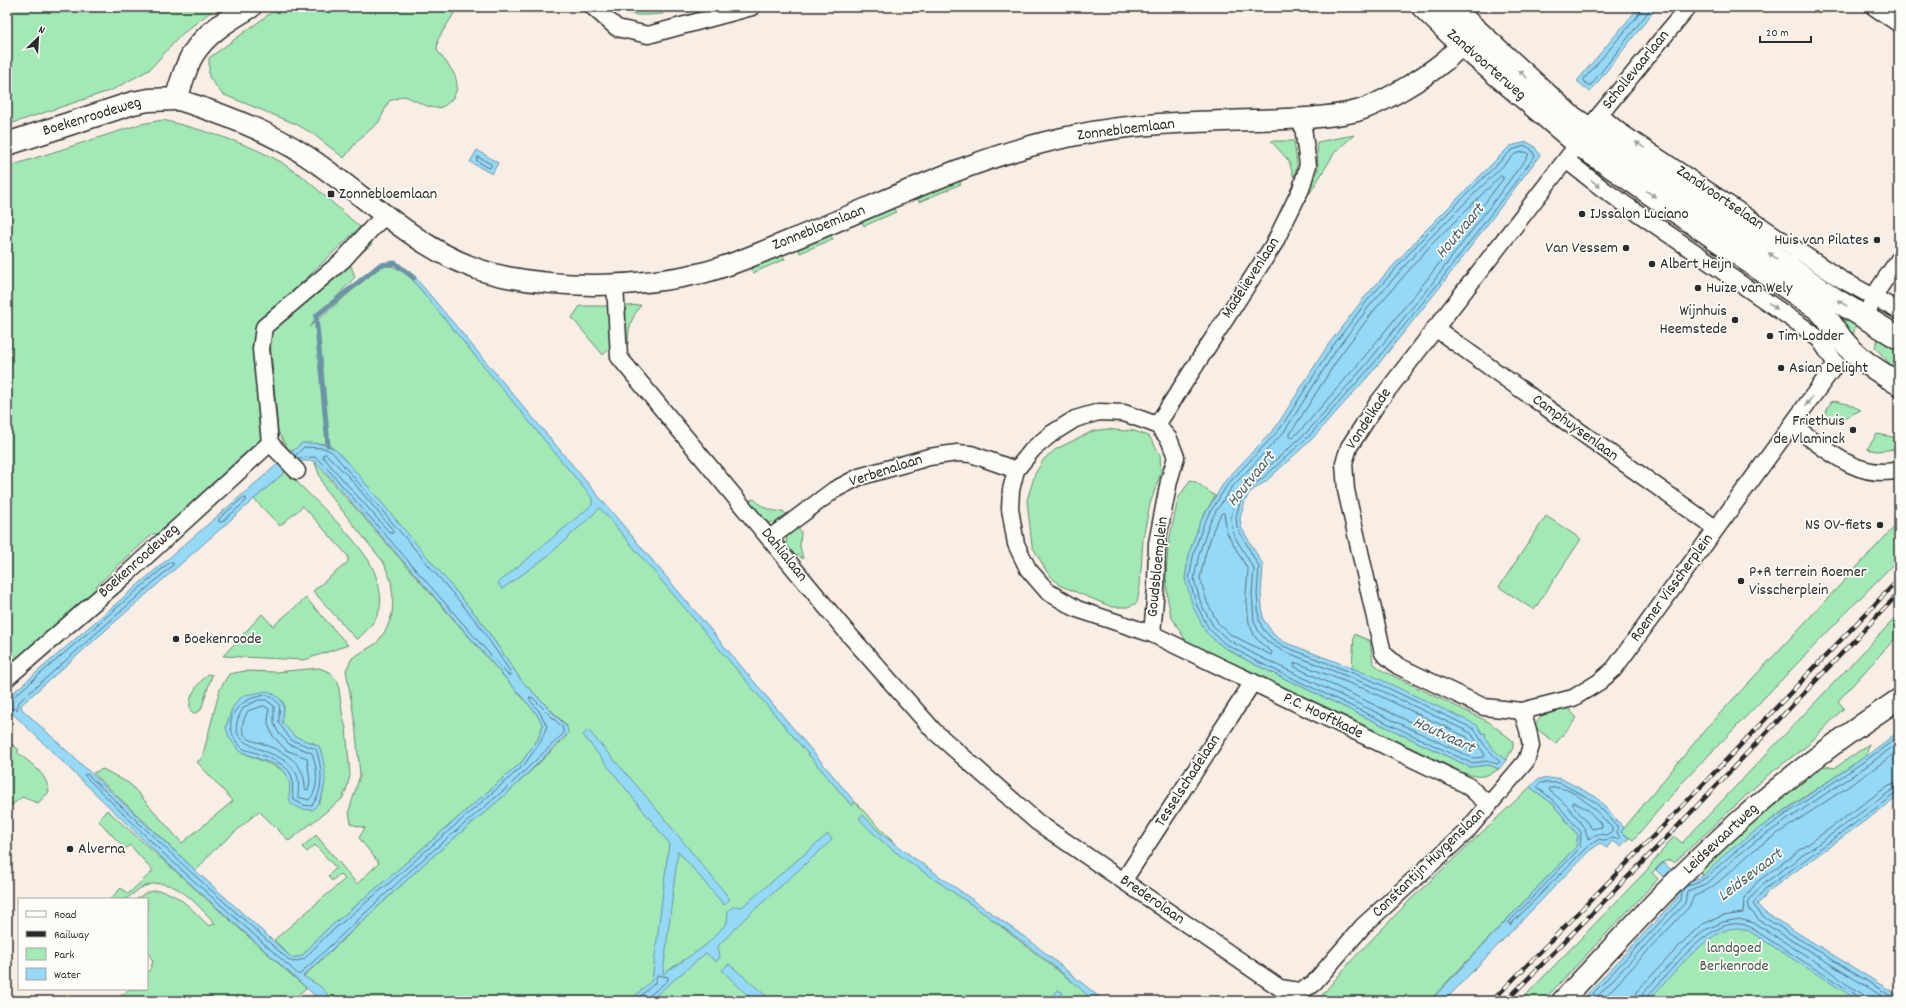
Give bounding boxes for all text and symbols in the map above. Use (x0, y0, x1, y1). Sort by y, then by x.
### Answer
north arrow (18, 18, 58, 58)
scale bar (1760, 18, 1811, 44)
text: N (36, 22, 48, 39)
street label: Zandvoorterweg (1441, 24, 1531, 106)
street label: Schollevaarlaan (1597, 25, 1675, 115)
text: 20 m (1766, 25, 1789, 42)
one-way arrow (1518, 69, 1528, 78)
street label: Boekenroodeweg (40, 91, 144, 143)
street label: Zonnebloemlaan (1076, 113, 1176, 147)
one-way arrow (1635, 141, 1645, 149)
street label: Zandvoortselaan (1671, 160, 1769, 236)
one-way arrow (1591, 180, 1602, 189)
place label: Zonnebloemlaan (339, 183, 437, 206)
marker: Zonnebloemlaan (326, 189, 336, 199)
one-way arrow (1645, 190, 1656, 198)
water label: Houtvaart (1431, 198, 1492, 265)
street label: Zonnebloemlaan (769, 199, 869, 257)
place label: IJssalon Luciano (1590, 203, 1689, 226)
marker: IJssalon Luciano (1577, 209, 1587, 219)
place label: Huis van Pilates (1774, 229, 1869, 252)
street label: Madelievenlaan (1216, 233, 1286, 323)
marker: Huis van Pilates (1872, 235, 1882, 245)
place label: Van Vessem (1546, 237, 1618, 260)
marker: Van Vessem (1621, 243, 1631, 253)
one-way arrow (1767, 252, 1778, 260)
place label: Albert Heijn (1660, 253, 1732, 276)
marker: Albert Heijn (1647, 259, 1657, 269)
place label: Huize van Wely (1706, 277, 1793, 300)
marker: Huize van Wely (1693, 283, 1703, 293)
one-way arrow (1837, 299, 1847, 307)
place label: Wijnhuis Heemstede (1660, 300, 1727, 341)
one-way arrow (1767, 302, 1778, 310)
marker: Wijnhuis Heemstede (1730, 315, 1740, 325)
place label: Tim Lodder (1778, 325, 1844, 348)
marker: Tim Lodder (1765, 331, 1775, 341)
place label: Asian Delight (1789, 357, 1868, 380)
marker: Asian Delight (1776, 363, 1786, 373)
street label: Vondelkade (1341, 384, 1397, 454)
street label: Camphuysenlaan (1527, 389, 1623, 467)
one-way arrow (1805, 395, 1813, 406)
place label: Friethuis de Vlaminck (1773, 410, 1845, 451)
marker: Friethuis de Vlaminck (1848, 425, 1858, 435)
water label: Houtvaart (1222, 446, 1283, 513)
street label: Verbenalaan (846, 448, 926, 494)
place label: NS OV-fiets (1805, 514, 1872, 537)
street label: Goudsbloemplein (1141, 516, 1175, 618)
street label: Boekenroodeweg (93, 518, 185, 604)
marker: NS OV-fiets (1875, 520, 1885, 530)
street label: Dahlialaan (755, 523, 813, 587)
street label: Roemer Visscherplein (1625, 529, 1719, 647)
place label: P+R terrein Roemer Visscherplein (1749, 561, 1867, 602)
marker: P+R terrein Roemer Visscherplein (1736, 576, 1746, 586)
place label: Boekenroode (184, 628, 261, 651)
marker: Boekenroode (171, 634, 181, 644)
street label: P.C. Hooftkade (1279, 687, 1367, 745)
water label: Houtvaart (1408, 711, 1479, 761)
street label: Tesselschadelaan (1149, 730, 1227, 832)
street label: Leidsevaartweg (1679, 799, 1763, 879)
street label: Constantijn Huygenslaan (1367, 803, 1491, 923)
place label: Alverna (78, 838, 126, 861)
marker: Alverna (65, 844, 75, 854)
water label: Leidsevaart (1715, 845, 1787, 907)
street label: Brederolaan (1115, 869, 1189, 931)
legend (18, 898, 148, 990)
text: Road (54, 907, 76, 924)
text: Railway (54, 927, 90, 944)
park label: landgoed Berkenrode (1699, 937, 1769, 978)
text: Park (54, 947, 75, 964)
text: Water (54, 967, 81, 984)

